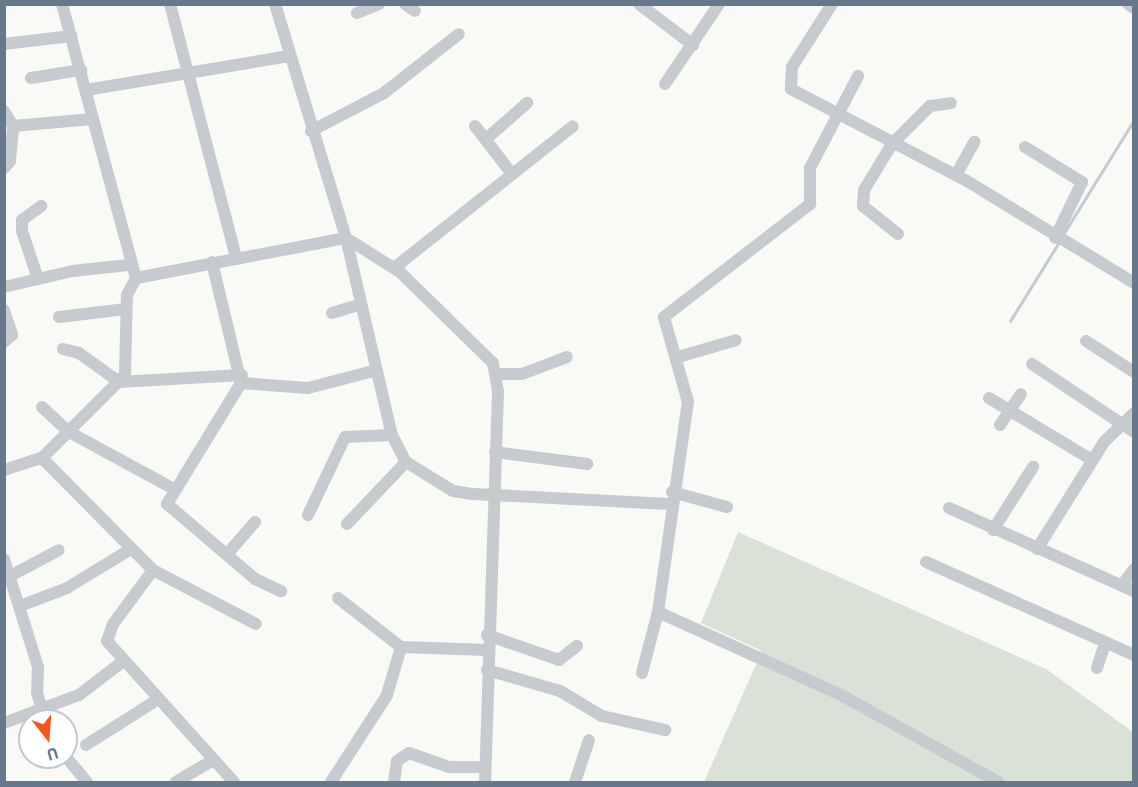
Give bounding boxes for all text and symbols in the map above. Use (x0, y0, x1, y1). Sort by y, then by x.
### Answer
north arrow (18, 709, 78, 769)
text: U (44, 743, 61, 765)

